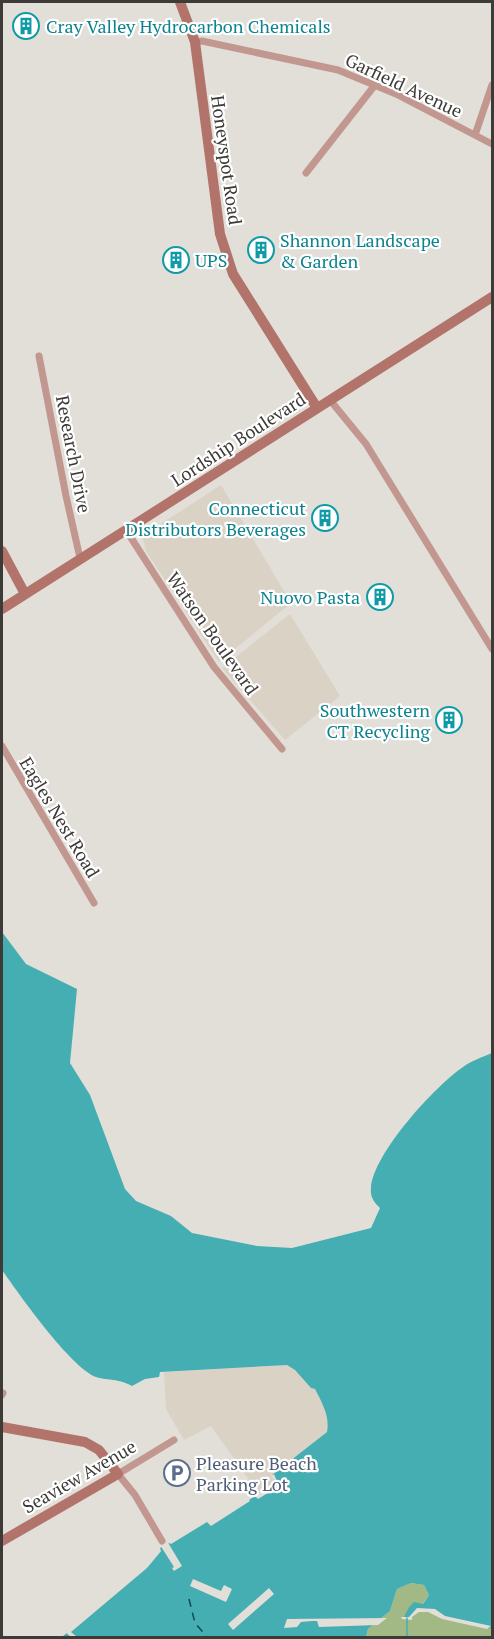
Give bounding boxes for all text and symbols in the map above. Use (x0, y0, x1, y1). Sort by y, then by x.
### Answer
building icon: Cray Valley Hydrocarbon Chemicals (11, 11, 41, 41)
place label: Cray Valley Hydrocarbon Chemicals (46, 14, 331, 38)
street label: Garfield Avenue (342, 47, 466, 123)
street label: Honeyspot Road (206, 94, 248, 226)
place label: Shannon Landscape & Garden (280, 228, 440, 273)
building icon: Shannon Landscape & Garden (246, 235, 276, 265)
building icon: UPS (161, 245, 191, 275)
place label: UPS (195, 248, 227, 272)
street label: Lordship Boulevard (166, 387, 310, 491)
street label: Research Drive (51, 393, 97, 515)
place label: Connecticut Distributors Beverages (125, 496, 306, 541)
building icon: Connecticut Distributors Beverages (310, 503, 340, 533)
street label: Watson Boulevard (162, 567, 264, 699)
building icon: Nuovo Pasta (365, 582, 395, 612)
place label: Nuovo Pasta (260, 585, 360, 609)
place label: Southwestern CT Recycling (320, 698, 431, 743)
building icon: Southwestern CT Recycling (434, 705, 464, 735)
street label: Eagles Nest Road (14, 752, 106, 882)
street label: Seaview Avenue (18, 1434, 140, 1518)
place label: Pleasure Beach Parking Lot (196, 1451, 317, 1496)
parking icon: Pleasure Beach Parking Lot (162, 1458, 192, 1488)

